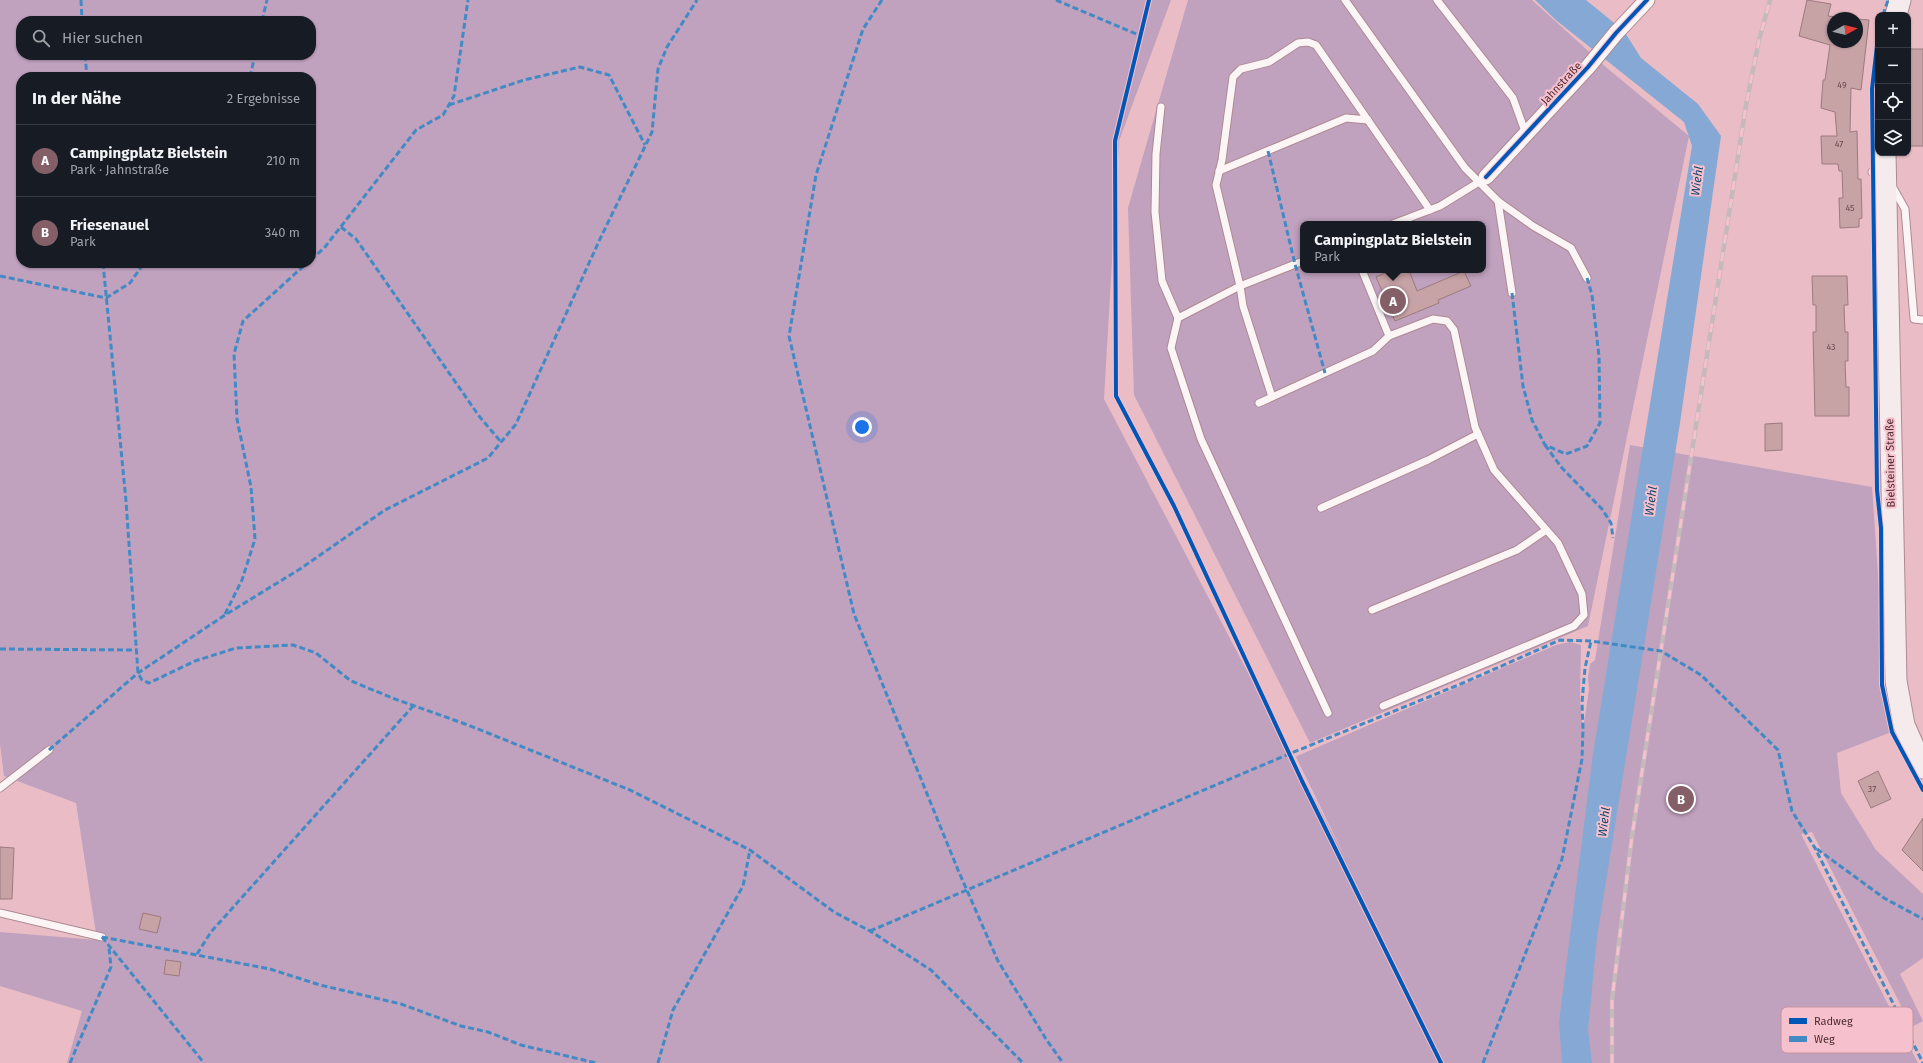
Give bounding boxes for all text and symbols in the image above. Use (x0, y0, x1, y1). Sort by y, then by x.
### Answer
north arrow (1827, 12, 1863, 48)
map controls (1875, 12, 1911, 156)
button: + (1875, 12, 1911, 48)
search box (16, 16, 316, 60)
icon: search (30, 27, 52, 49)
text: Hier suchen (62, 29, 143, 47)
button: − (1875, 48, 1911, 84)
street label: Jahnstraße (1538, 59, 1584, 107)
house number: 49 (1837, 80, 1847, 90)
button: locate (1875, 84, 1911, 120)
text: In der Nähe (32, 88, 121, 109)
text: 2 Ergebnisse (227, 91, 300, 106)
button: layers (1875, 120, 1911, 156)
house number: 47 (1835, 139, 1843, 149)
text: Campingplatz Bielstein (70, 144, 227, 162)
text: A (41, 153, 49, 168)
text: 210 m (266, 153, 300, 168)
text: Park · Jahnstraße (70, 162, 169, 177)
water label: Wiehl (1688, 165, 1706, 197)
house number: 45 (1845, 203, 1855, 213)
text: Friesenauel (70, 216, 149, 234)
popup (1300, 221, 1486, 273)
text: B (41, 225, 49, 240)
text: 340 m (265, 225, 300, 240)
text: Campingplatz Bielstein (1314, 231, 1472, 249)
text: Park (70, 234, 96, 249)
text: Park (1314, 249, 1340, 264)
pin: A (1380, 286, 1406, 316)
house number: 43 (1826, 342, 1836, 352)
your location (852, 417, 872, 437)
street label: Bielsteiner Straße (1883, 418, 1898, 508)
water label: Wiehl (1642, 485, 1660, 517)
pin: B (1668, 784, 1694, 814)
house number: 37 (1868, 784, 1876, 794)
water label: Wiehl (1595, 806, 1613, 838)
legend (1781, 1007, 1913, 1053)
text: Radweg (1814, 1015, 1853, 1028)
text: Weg (1814, 1033, 1835, 1046)

